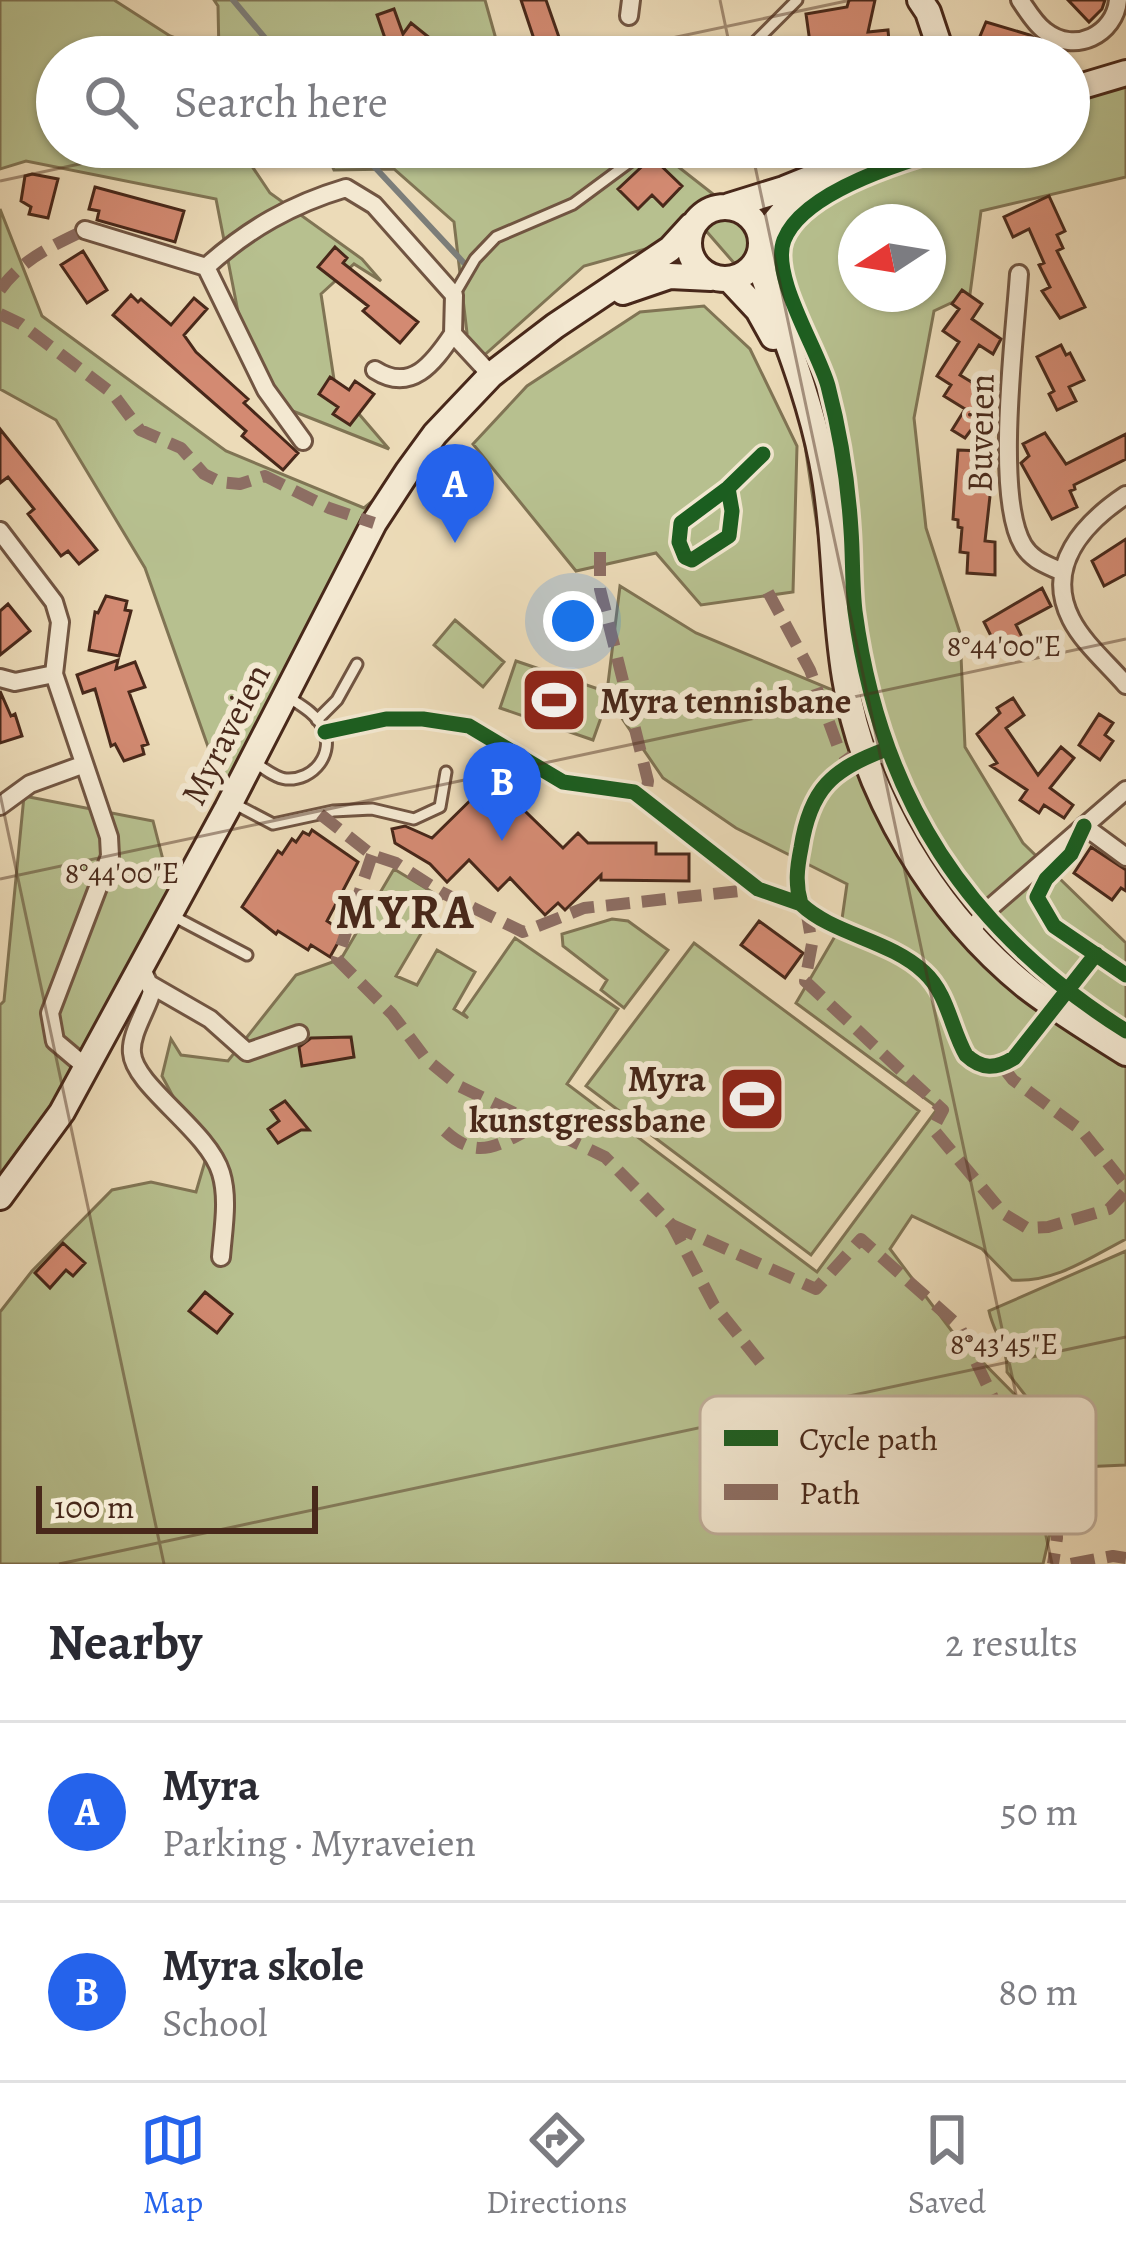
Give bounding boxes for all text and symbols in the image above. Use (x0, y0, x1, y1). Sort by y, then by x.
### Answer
search box (36, 36, 1090, 168)
icon: search (78, 69, 144, 135)
text: Search here (174, 71, 388, 133)
north arrow (838, 204, 946, 312)
street label: Buveien (954, 373, 1006, 493)
pin: A (416, 444, 494, 543)
your location (543, 591, 603, 651)
text: 8°44'00"E (947, 626, 1061, 666)
street label: Myraveien (168, 655, 282, 813)
sports icon: Myra tennisbane (519, 665, 589, 735)
place label: Myra tennisbane (600, 676, 851, 725)
pin: B (463, 742, 541, 841)
text: 8°44'00"E (65, 853, 179, 893)
district label: MYRA (336, 879, 476, 945)
place label: Myra kunstgressbane (469, 1054, 707, 1144)
sports icon: Myra kunstgressbane (717, 1064, 787, 1134)
text: 8°43'45"E (950, 1324, 1058, 1364)
legend (700, 1396, 1096, 1534)
text: Cycle path (799, 1416, 938, 1461)
text: Path (799, 1470, 860, 1515)
scale bar (36, 1480, 318, 1533)
text: 100 m (54, 1484, 134, 1529)
text: Nearby (48, 1607, 202, 1677)
text: 2 results (945, 1616, 1078, 1669)
text: Myra (162, 1754, 260, 1816)
text: A (75, 1785, 99, 1838)
text: 50 m (1000, 1785, 1078, 1838)
text: Parking · Myraveien (162, 1816, 476, 1869)
text: Myra skole (162, 1934, 364, 1996)
text: B (75, 1965, 99, 2018)
text: 80 m (998, 1965, 1078, 2018)
text: School (162, 1996, 268, 2049)
tab: Map (140, 2107, 206, 2224)
tab: Directions (486, 2107, 628, 2224)
tab: Saved (908, 2107, 986, 2224)

